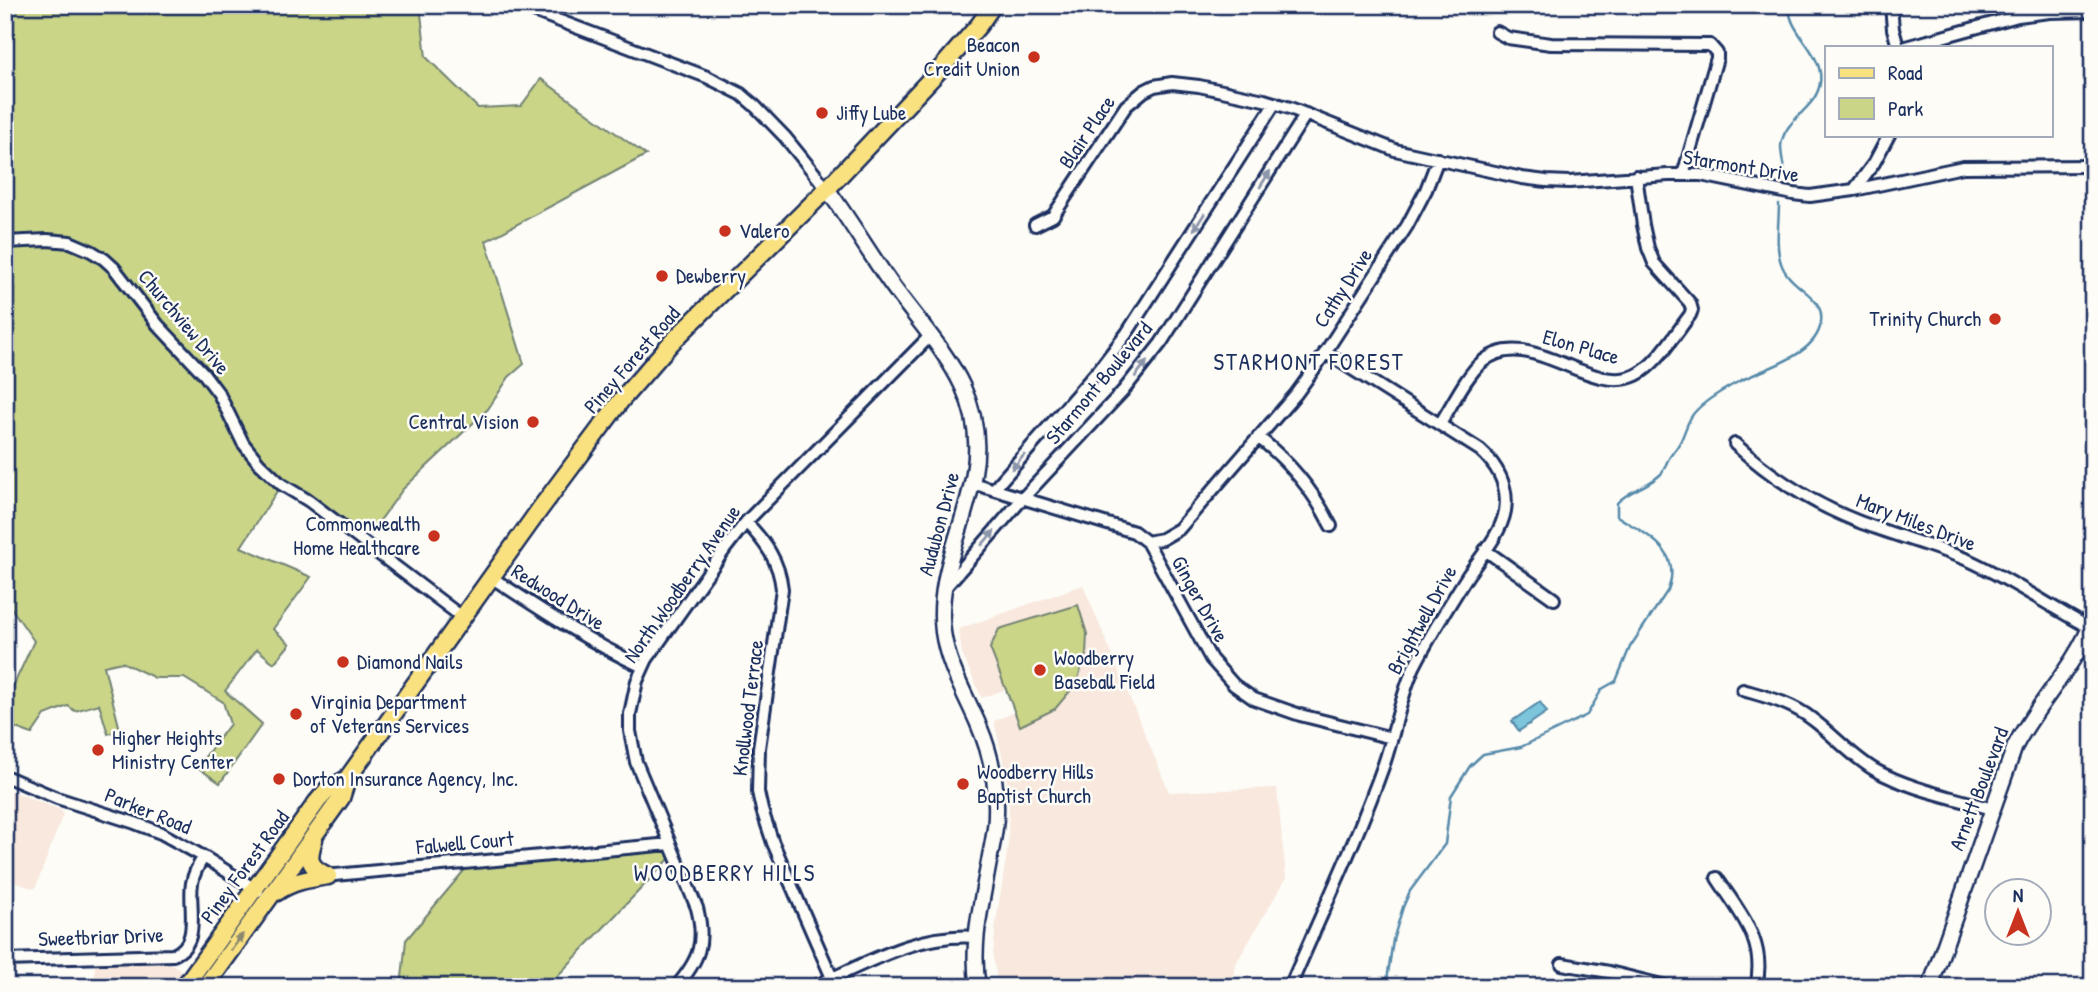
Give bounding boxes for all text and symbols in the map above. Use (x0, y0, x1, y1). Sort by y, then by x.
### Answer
place label: Beacon Credit Union (923, 30, 1020, 83)
legend (1825, 46, 2052, 136)
marker: Beacon Credit Union (1026, 49, 1042, 65)
text: Road (1888, 58, 1922, 87)
street label: Blair Place (1051, 89, 1122, 174)
text: Park (1888, 94, 1923, 123)
place label: Jiffy Lube (836, 98, 906, 127)
marker: Jiffy Lube (814, 105, 830, 121)
street label: Starmont Drive (1681, 142, 1801, 189)
one-way arrow (1259, 170, 1272, 189)
one-way arrow (1192, 212, 1205, 232)
place label: Valero (739, 216, 790, 245)
marker: Valero (717, 223, 733, 239)
street label: Cathy Drive (1306, 242, 1379, 333)
place label: Dewberry (676, 261, 746, 290)
street label: Churchview Drive (132, 263, 237, 381)
marker: Dewberry (654, 268, 670, 284)
street label: Piney Forest Road (577, 300, 686, 420)
place label: Trinity Church (1869, 304, 1981, 333)
marker: Trinity Church (1987, 311, 2003, 327)
street label: Starmont Boulevard (1039, 315, 1159, 450)
street label: Elon Place (1540, 322, 1623, 371)
district label: STARMONT FOREST (1213, 346, 1405, 377)
one-way arrow (1133, 361, 1148, 379)
place label: Central Vision (408, 407, 519, 436)
marker: Central Vision (525, 414, 541, 430)
one-way arrow (1010, 453, 1026, 471)
street label: Audubon Drive (911, 469, 966, 579)
street label: Mary Miles Drive (1852, 485, 1980, 558)
street label: North Woodberry Avenue (616, 499, 747, 669)
place label: Commonwealth Home Healthcare (293, 509, 420, 562)
marker: Commonwealth Home Healthcare (426, 528, 442, 544)
one-way arrow (980, 529, 996, 547)
street label: Ginger Drive (1165, 550, 1236, 647)
street label: Redwood Drive (506, 556, 611, 637)
street label: Brightwell Drive (1380, 560, 1463, 679)
street label: Knollwood Terrace (725, 638, 770, 778)
place label: Woodberry Baseball Field (1054, 643, 1155, 696)
place label: Diamond Nails (357, 647, 463, 676)
marker: Diamond Nails (335, 654, 351, 670)
marker: Woodberry Baseball Field (1032, 662, 1048, 678)
place label: Virginia Department of Veterans Services (310, 687, 469, 740)
marker: Virginia Department of Veterans Services (288, 706, 304, 722)
place label: Higher Heights Ministry Center (112, 723, 234, 776)
street label: Arnett Boulevard (1942, 723, 2015, 855)
marker: Higher Heights Ministry Center (90, 742, 106, 758)
place label: Woodberry Hills Baptist Church (977, 757, 1094, 810)
place label: Dorton Insurance Agency, Inc. (293, 764, 518, 793)
marker: Dorton Insurance Agency, Inc. (271, 771, 287, 787)
marker: Woodberry Hills Baptist Church (955, 776, 971, 792)
street label: Parker Road (101, 780, 196, 841)
street label: Piney Forest Road (194, 804, 296, 929)
street label: Falwell Court (414, 824, 515, 861)
district label: WOODBERRY HILLS (634, 857, 816, 888)
north arrow (1982, 876, 2052, 946)
text: N (2013, 882, 2023, 908)
street label: Sweetbriar Drive (38, 920, 164, 953)
one-way arrow (230, 933, 244, 951)

